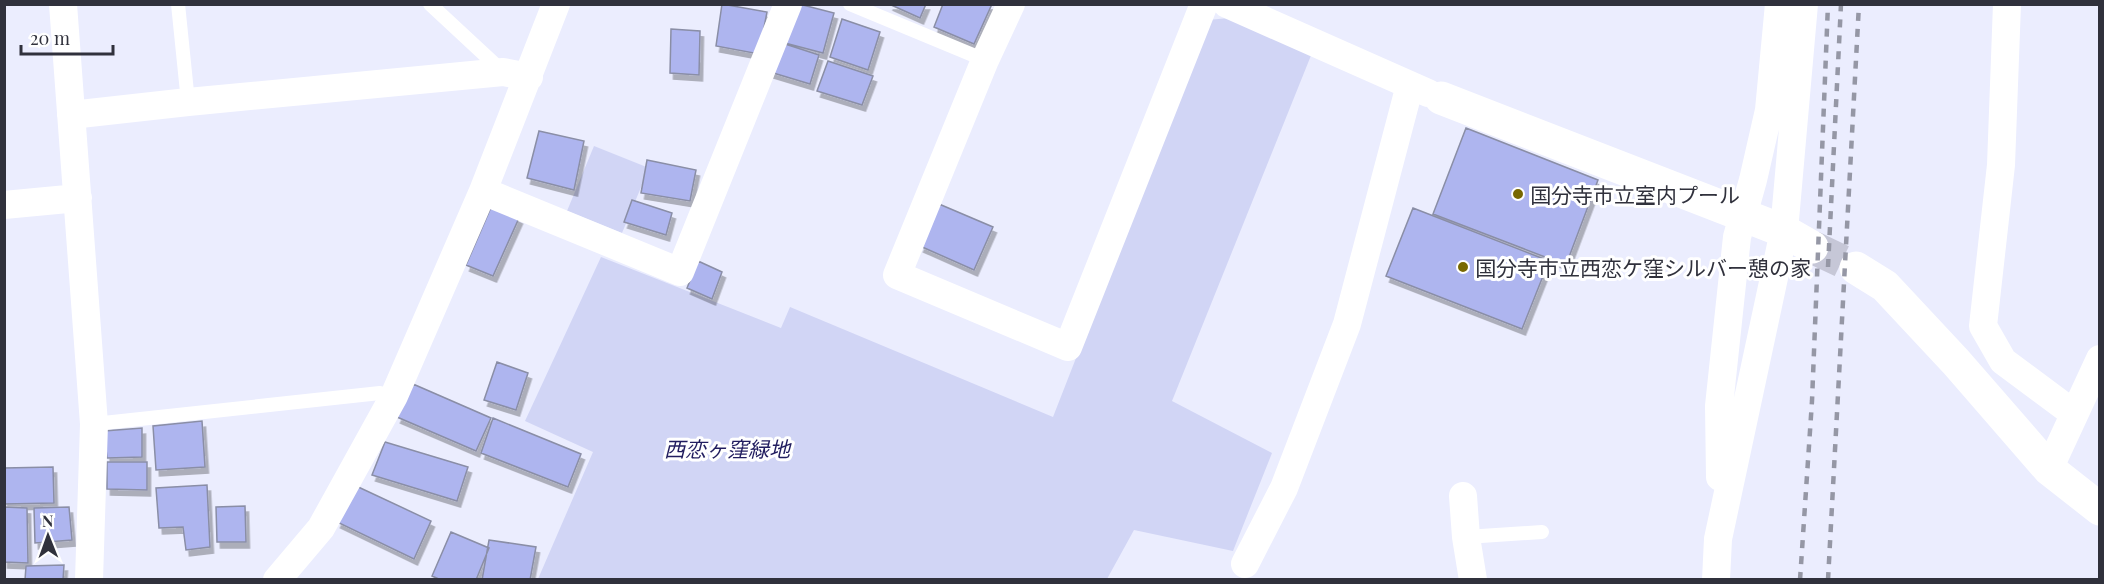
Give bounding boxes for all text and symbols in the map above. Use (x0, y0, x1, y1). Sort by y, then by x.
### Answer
scale bar (21, 18, 112, 56)
text: 20 m (30, 26, 70, 50)
place label: 国分寺市立室内プール (1530, 180, 1740, 208)
marker: 国分寺市立室内プール (1511, 187, 1525, 201)
place label: 国分寺市立西恋ケ窪シルバー憩の家 (1475, 253, 1811, 281)
marker: 国分寺市立西恋ケ窪シルバー憩の家 (1456, 260, 1470, 274)
park label: 西恋ヶ窪緑地 (664, 434, 792, 462)
north arrow (18, 506, 78, 566)
text: N (42, 510, 54, 531)

